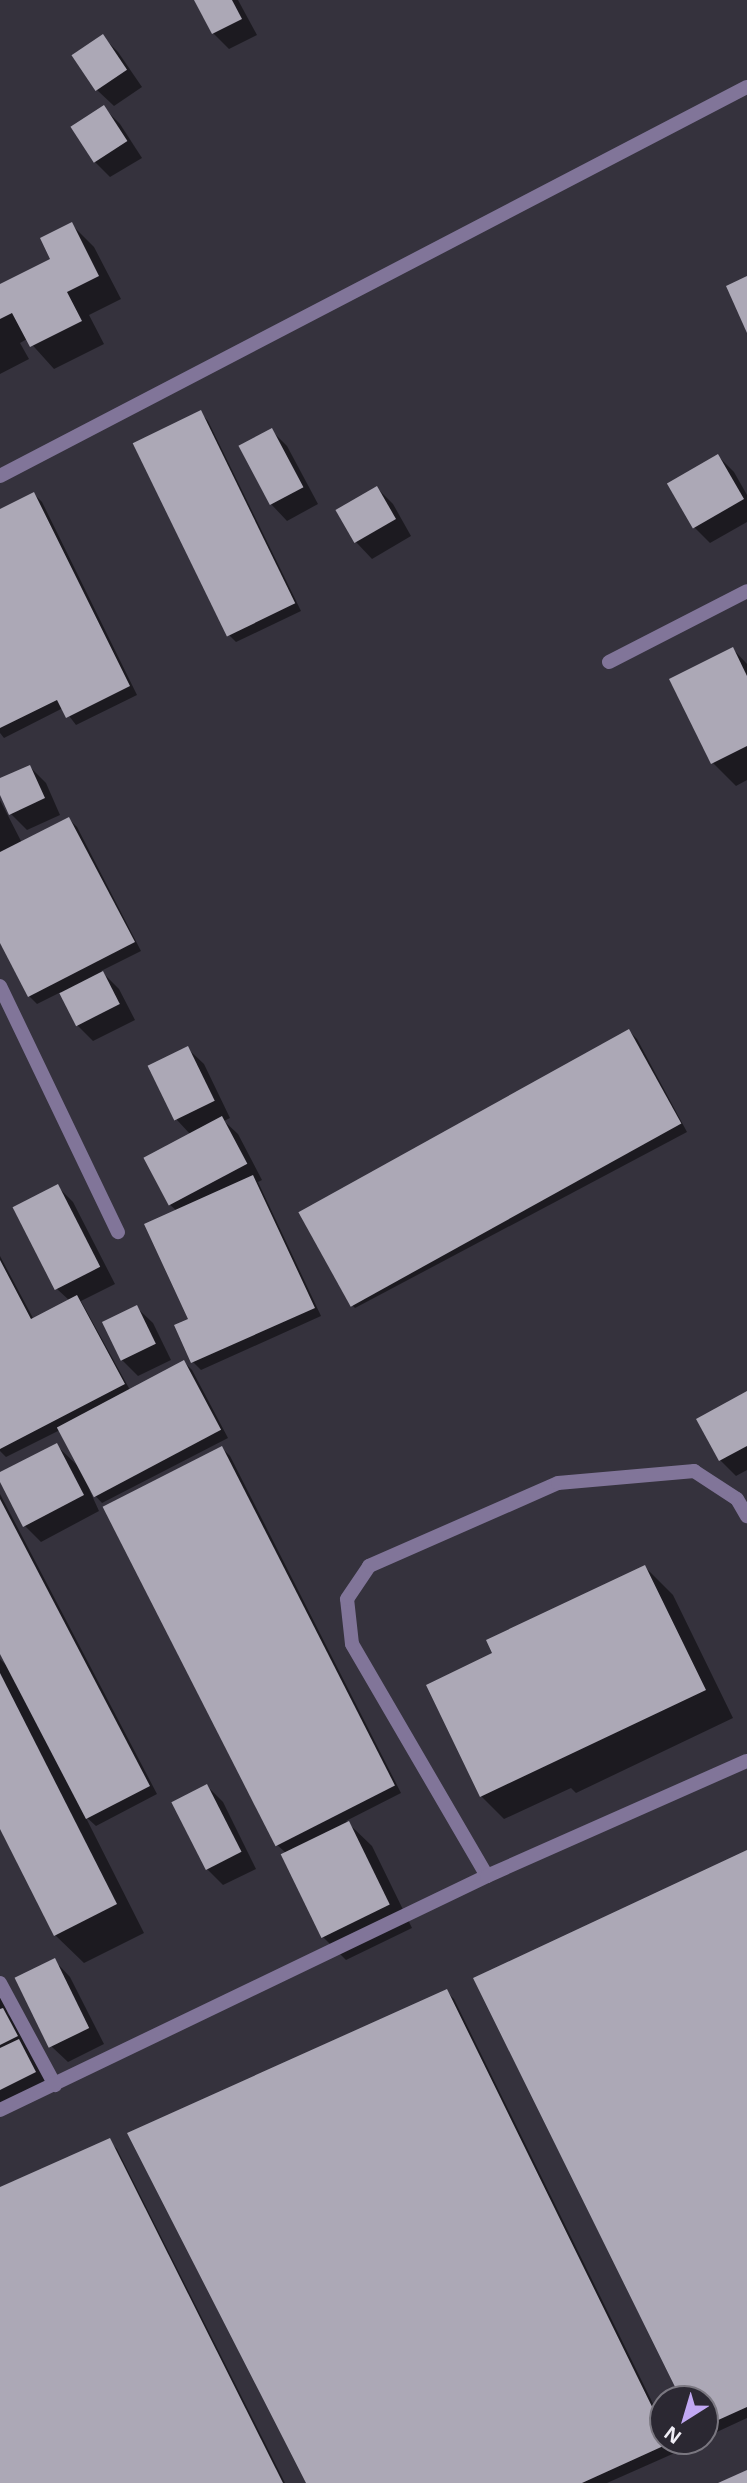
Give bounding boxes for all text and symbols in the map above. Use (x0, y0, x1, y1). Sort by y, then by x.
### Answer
north arrow (649, 2385, 719, 2455)
text: N (659, 2420, 687, 2450)

